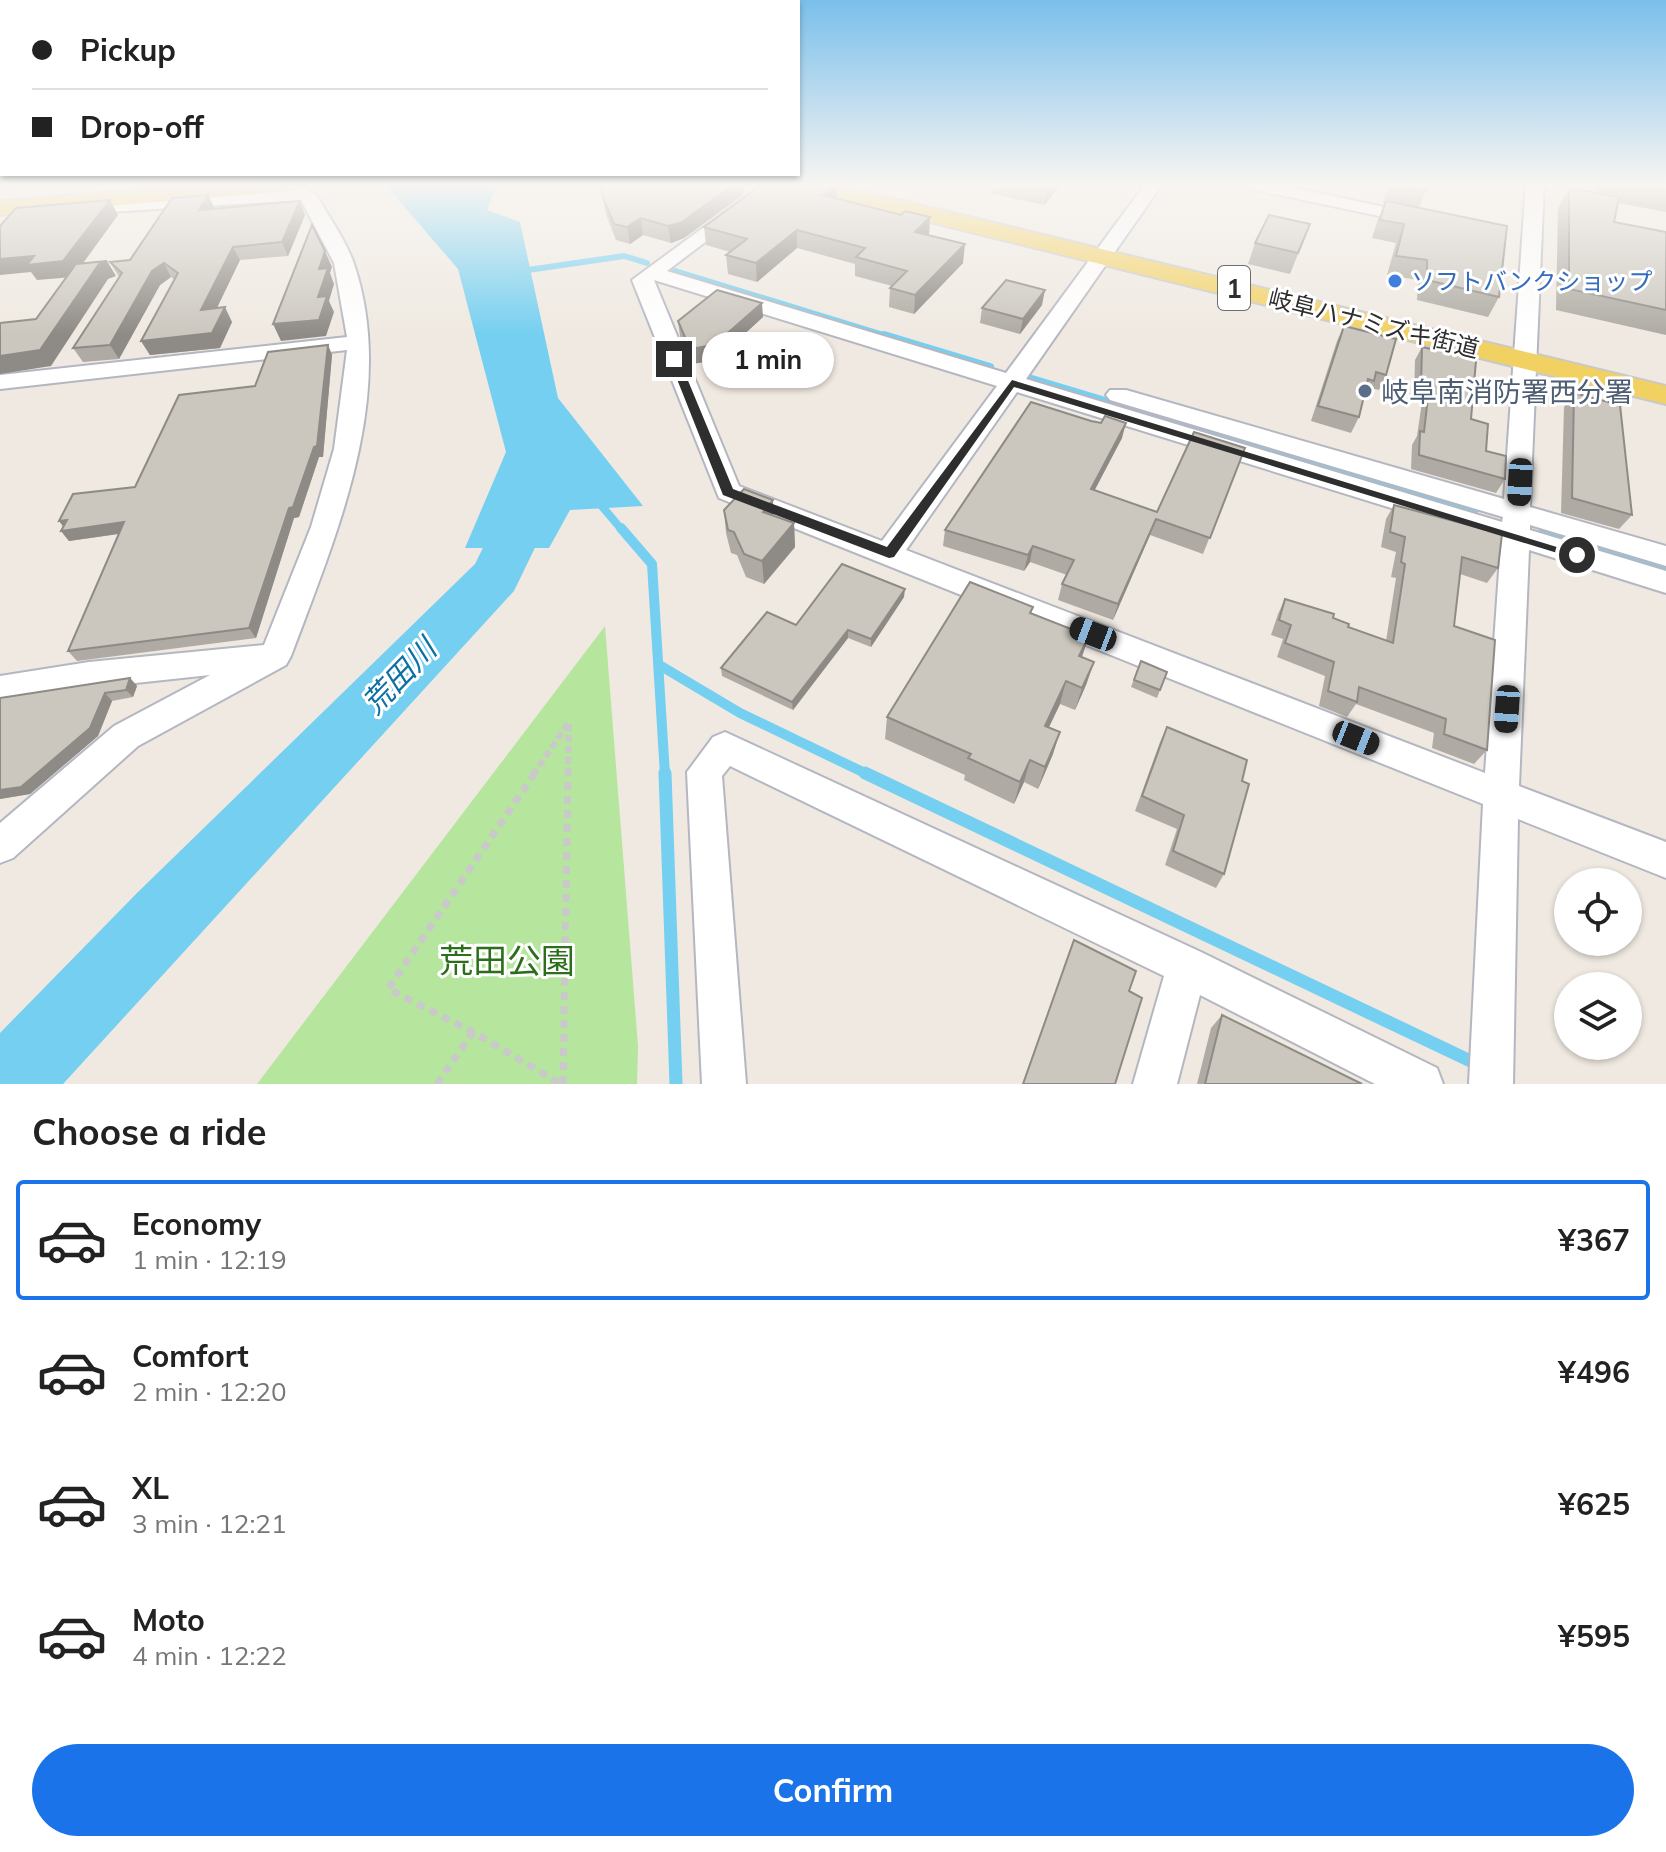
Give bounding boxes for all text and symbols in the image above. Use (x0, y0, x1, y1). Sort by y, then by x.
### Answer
text: Pickup (80, 31, 176, 69)
text: Drop-off (80, 108, 204, 146)
road number: 1 (1218, 266, 1250, 310)
place label: ソフトバンクショップ (1411, 266, 1652, 296)
marker: ソフトバンクショップ (1386, 272, 1404, 290)
street label: 岐阜ハナミズキ街道 (1266, 282, 1482, 364)
callout: 1 min (702, 331, 834, 387)
route end (656, 341, 692, 377)
text: 1 min (734, 343, 802, 376)
place label: 岐阜南消防署西分署 (1381, 374, 1633, 409)
marker: 岐阜南消防署西分署 (1356, 382, 1374, 400)
car (1507, 457, 1533, 507)
route start (1559, 537, 1595, 573)
car (1066, 614, 1120, 654)
water label: 荒田川 (354, 628, 446, 722)
car (1493, 684, 1521, 734)
car (1329, 718, 1383, 758)
map controls (1554, 868, 1642, 1060)
button: locate (1554, 868, 1642, 956)
park label: 荒田公園 (439, 939, 575, 982)
button: layers (1554, 972, 1642, 1060)
text: Choose a ride (32, 1109, 266, 1154)
icon: car (36, 1204, 108, 1276)
text: Economy (132, 1205, 261, 1243)
text: ¥367 (1558, 1221, 1630, 1259)
text: 1 min · 12:19 (132, 1243, 287, 1276)
icon: car (36, 1336, 108, 1408)
text: Comfort (132, 1337, 249, 1375)
text: ¥496 (1558, 1353, 1630, 1391)
text: 2 min · 12:20 (132, 1375, 287, 1408)
icon: car (36, 1468, 108, 1540)
text: XL (132, 1469, 169, 1507)
text: ¥625 (1558, 1485, 1630, 1523)
text: 3 min · 12:21 (132, 1507, 287, 1540)
icon: car (36, 1600, 108, 1672)
text: Moto (132, 1601, 205, 1639)
text: ¥595 (1558, 1617, 1630, 1655)
text: 4 min · 12:22 (132, 1639, 287, 1672)
button: Confirm (32, 1744, 1634, 1836)

